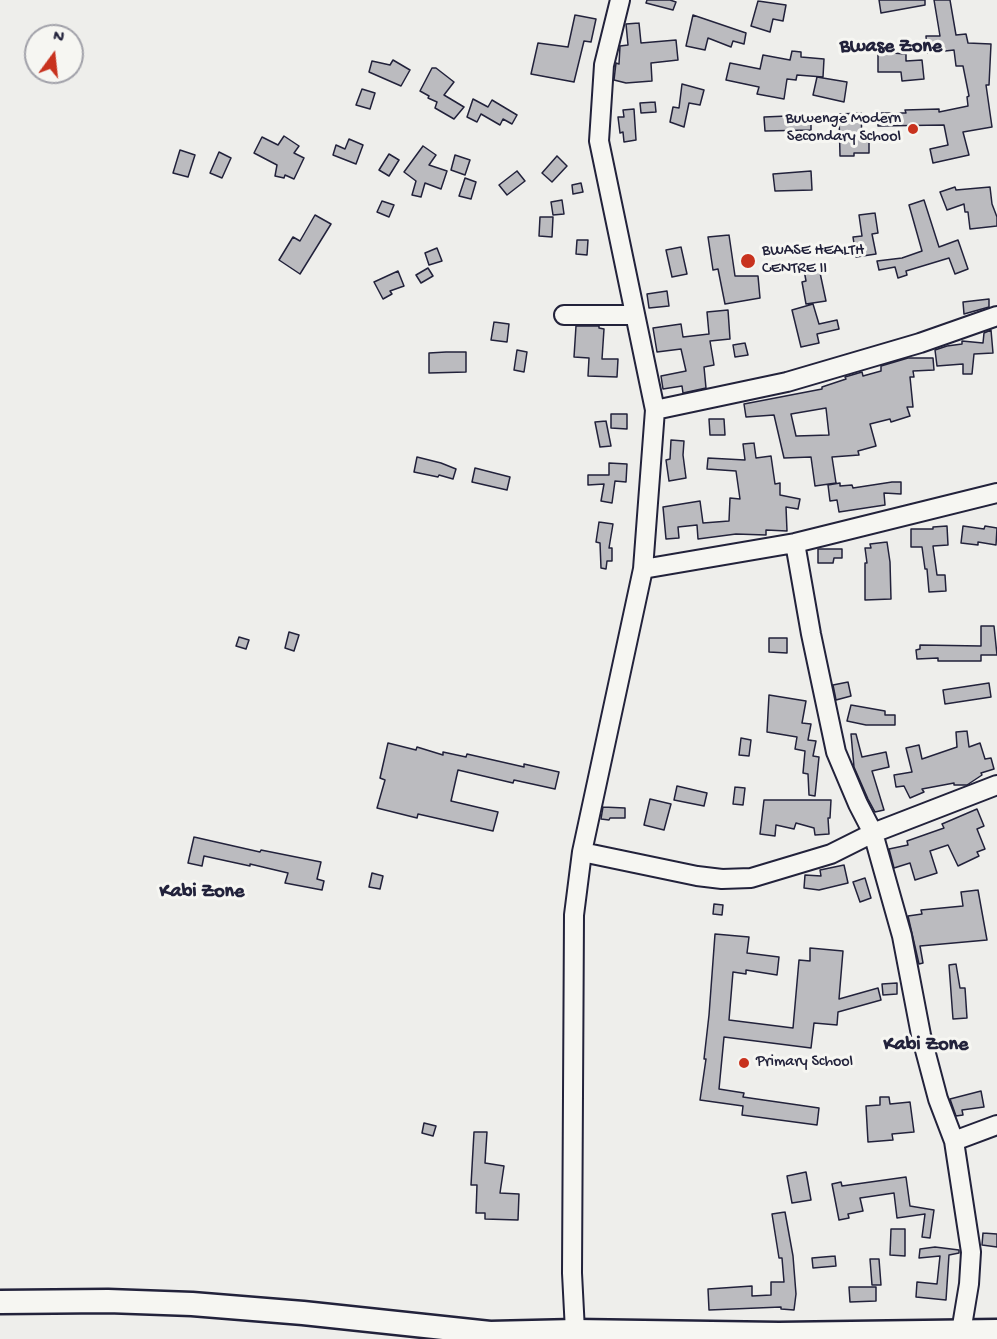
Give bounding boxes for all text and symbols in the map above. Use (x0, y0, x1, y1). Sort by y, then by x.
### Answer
north arrow (24, 24, 84, 84)
text: N (51, 28, 66, 49)
district label: Bwase Zone (840, 36, 942, 60)
place label: Buwenge Modern Secondary School (786, 110, 901, 148)
marker: Buwenge Modern Secondary School (906, 122, 920, 136)
place label: BWASE HEALTH CENTRE II (762, 242, 864, 280)
marker: BWASE HEALTH CENTRE II (739, 252, 757, 270)
district label: Kabi Zone (160, 881, 244, 905)
district label: Kabi Zone (884, 1034, 968, 1058)
place label: Primary School (756, 1053, 853, 1073)
marker: Primary School (737, 1056, 751, 1070)

